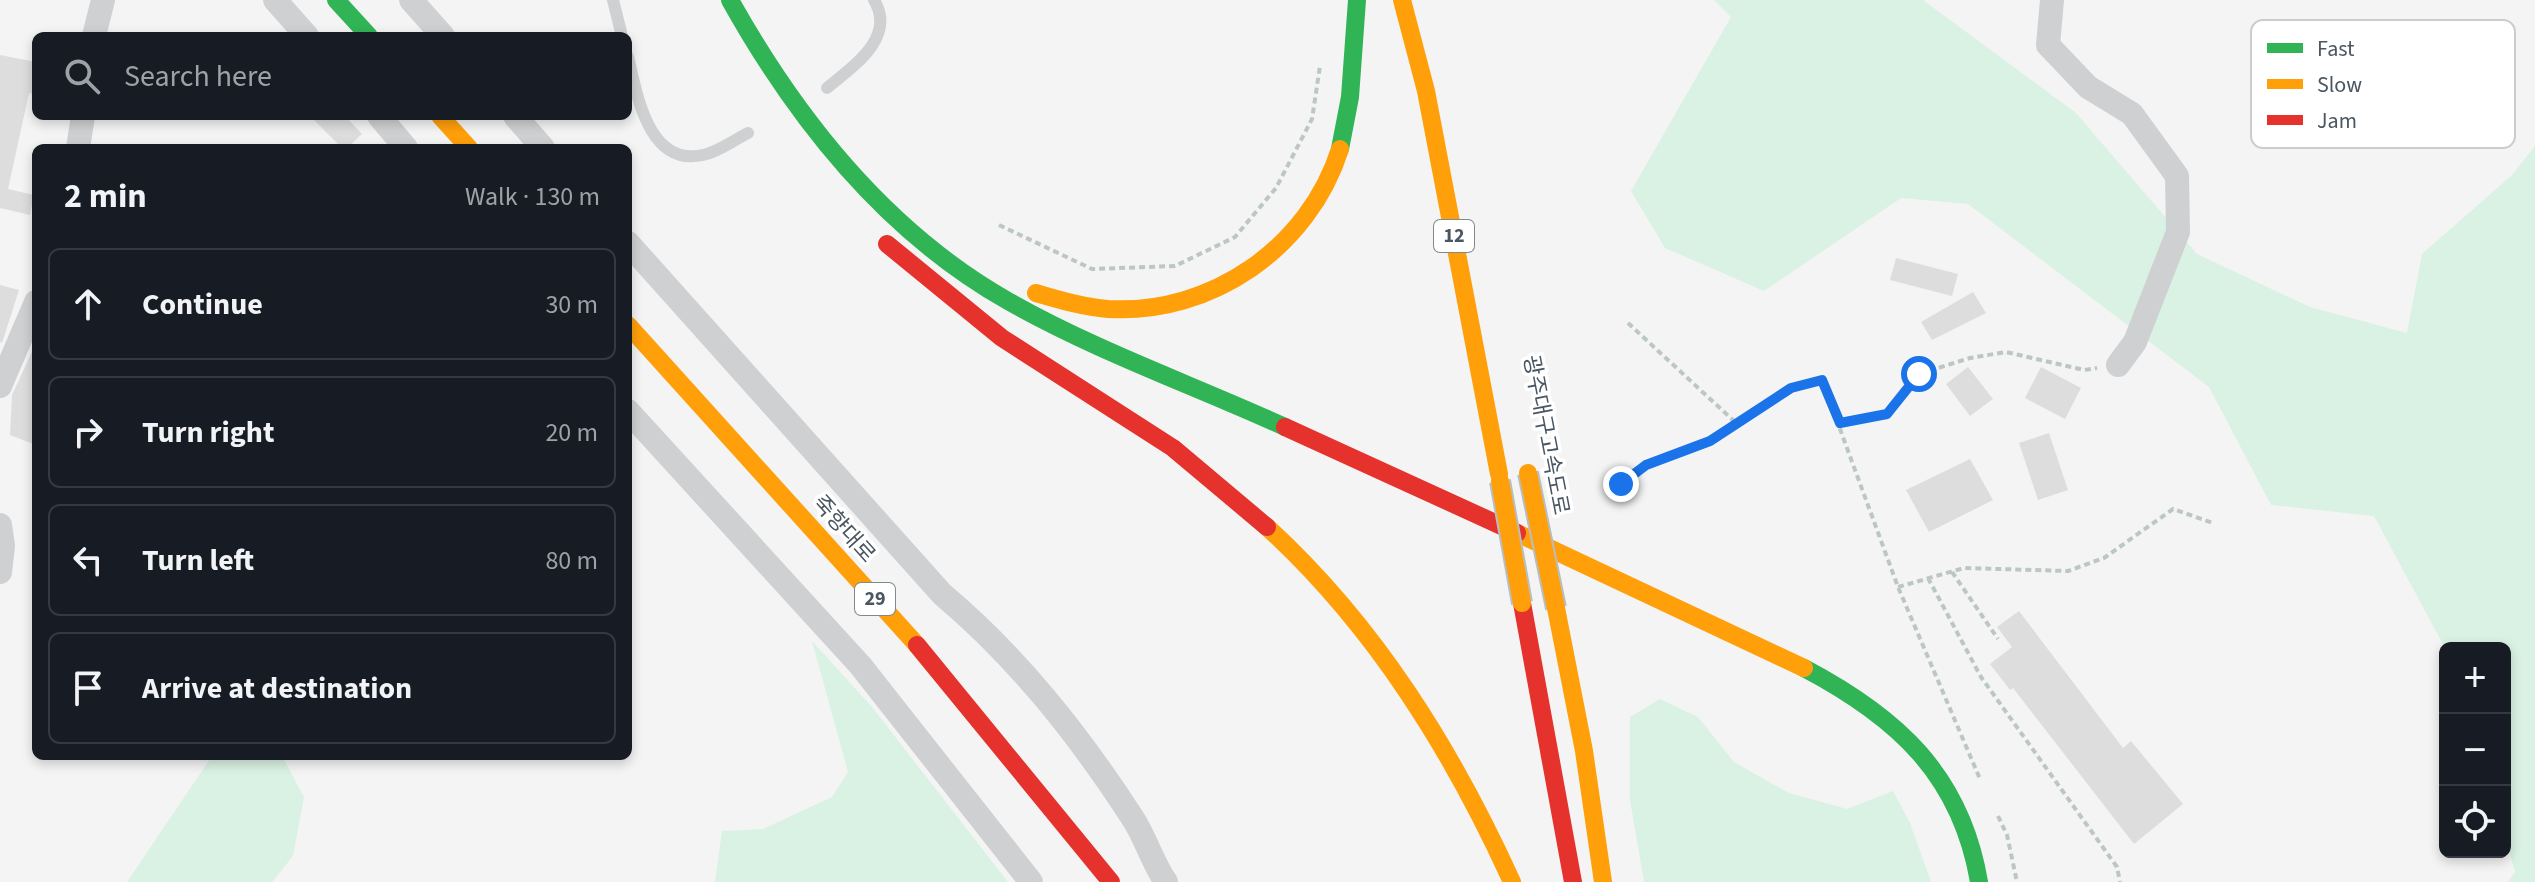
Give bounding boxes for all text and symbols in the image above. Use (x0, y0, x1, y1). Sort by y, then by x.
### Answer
legend (2251, 20, 2515, 148)
search box (32, 32, 632, 120)
text: Fast (2317, 33, 2355, 65)
icon: search (60, 54, 104, 98)
text: Search here (124, 55, 272, 98)
text: Slow (2317, 69, 2362, 101)
text: Jam (2317, 105, 2357, 137)
text: 2 min (64, 172, 147, 221)
text: Walk · 130 m (465, 178, 600, 215)
road number: 12 (1434, 220, 1474, 252)
icon: ahead (66, 282, 110, 326)
text: Continue (142, 283, 263, 326)
text: 30 m (545, 286, 598, 323)
street label: 광주대구고속도로 (1515, 352, 1577, 518)
route start (1901, 356, 1937, 392)
icon: right (66, 410, 110, 454)
text: Turn right (142, 411, 274, 454)
text: 20 m (545, 414, 598, 451)
route end (1603, 466, 1639, 502)
street label: 죽향대로 (805, 488, 883, 570)
icon: left (66, 538, 110, 582)
text: Turn left (142, 539, 254, 582)
text: 80 m (545, 542, 598, 579)
road number: 29 (855, 583, 895, 615)
map controls (2439, 642, 2511, 858)
button: + (2439, 642, 2511, 714)
icon: arrive (66, 666, 110, 710)
text: Arrive at destination (142, 667, 412, 710)
button: − (2439, 714, 2511, 786)
button: locate (2439, 786, 2511, 858)

